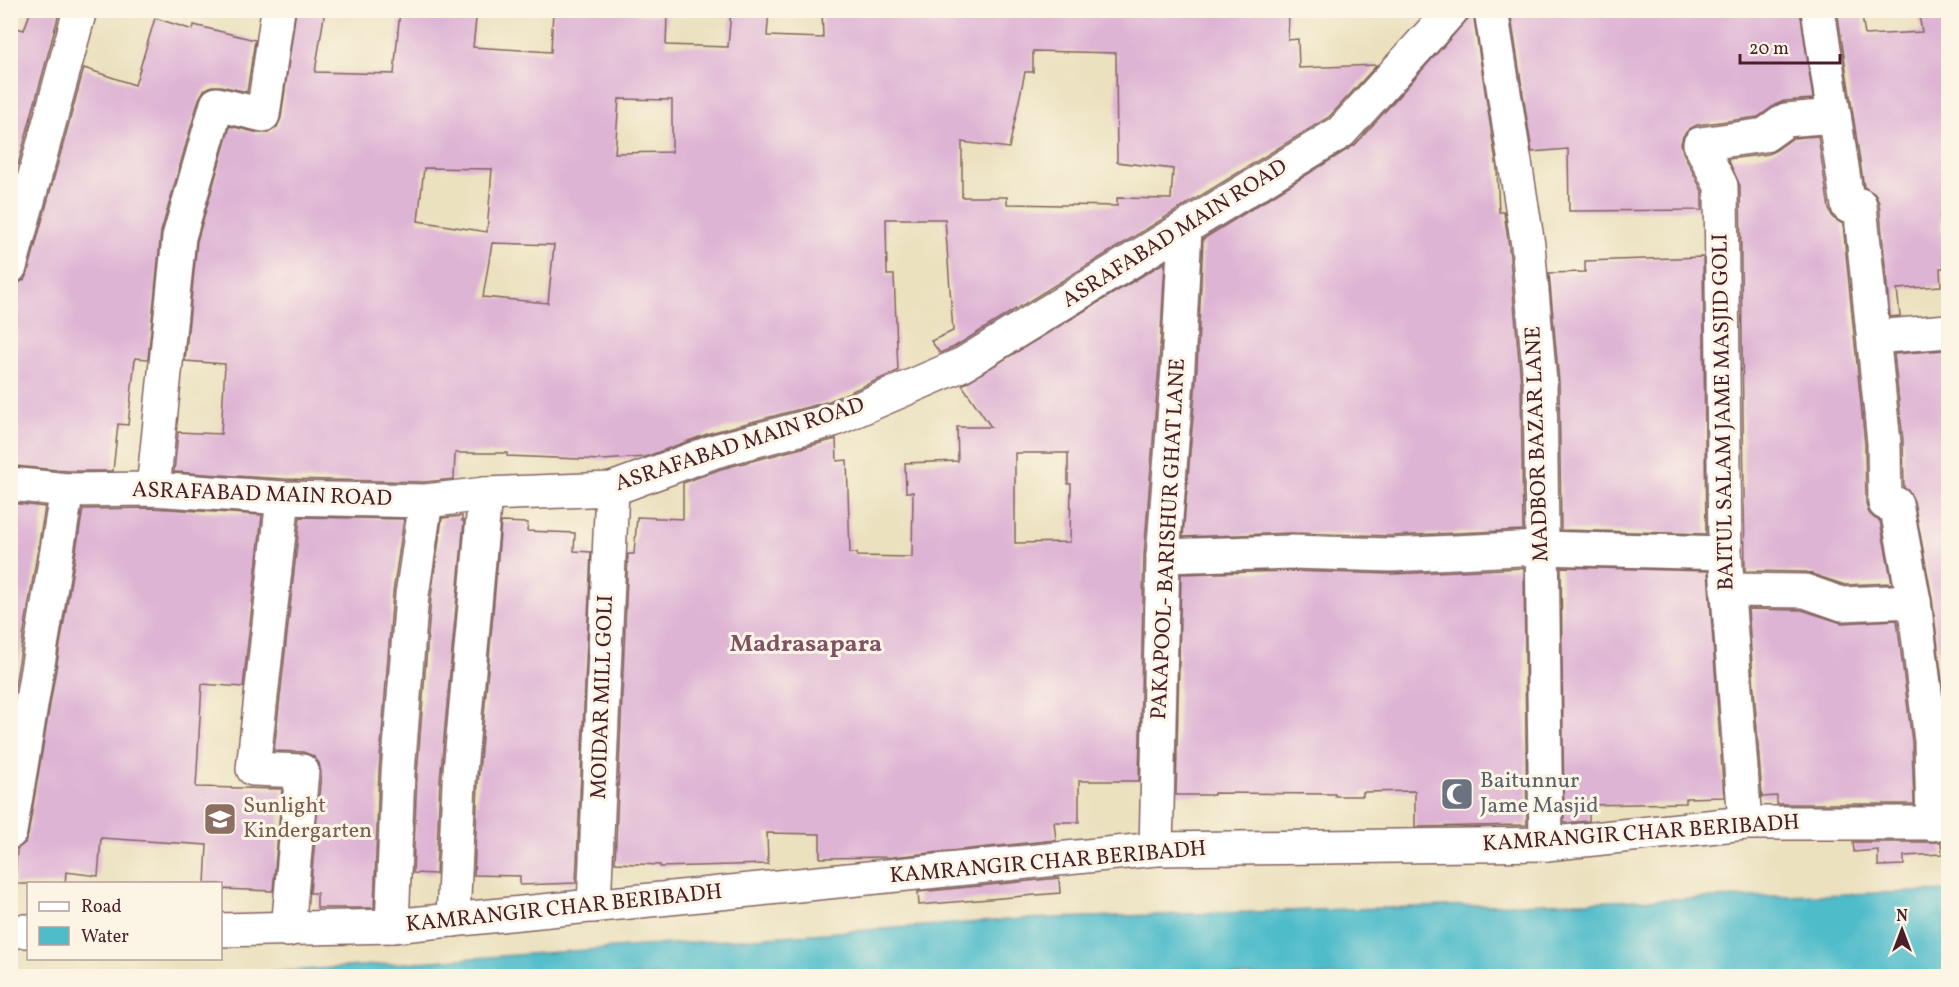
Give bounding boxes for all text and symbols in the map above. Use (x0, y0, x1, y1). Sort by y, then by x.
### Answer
scale bar (1740, 27, 1840, 65)
text: 20 m (1749, 37, 1789, 62)
street label: ASRAFABAD MAIN ROAD (1056, 152, 1294, 316)
street label: BAITUL SALAM JAME MASJID GOLI (1705, 233, 1743, 591)
street label: MADBOR BAZAR LANE (1518, 326, 1558, 562)
street label: PAKAPOOL- BARISHUR GHAT LANE (1144, 357, 1194, 721)
street label: ASRAFABAD MAIN ROAD (611, 390, 869, 500)
street label: ASRAFABAD MAIN ROAD (131, 475, 393, 515)
street label: MOIDAR MILL GOLI (584, 594, 622, 800)
district label: Madrasapara (730, 628, 882, 662)
place label: Baitunnur Jame Masjid (1480, 766, 1599, 822)
mosque icon: Baitunnur Jame Masjid (1439, 776, 1475, 812)
place label: Sunlight Kindergarten (243, 791, 372, 847)
school or university icon: Sunlight Kindergarten (202, 801, 238, 837)
street label: KAMRANGIR CHAR BERIBADH (1481, 807, 1801, 861)
street label: KAMRANGIR CHAR BERIBADH (888, 834, 1208, 892)
street label: KAMRANGIR CHAR BERIBADH (404, 877, 724, 941)
legend (27, 882, 222, 960)
text: Road (81, 895, 122, 920)
north arrow (1872, 900, 1932, 960)
text: N (1896, 906, 1908, 928)
text: Water (81, 925, 129, 950)

